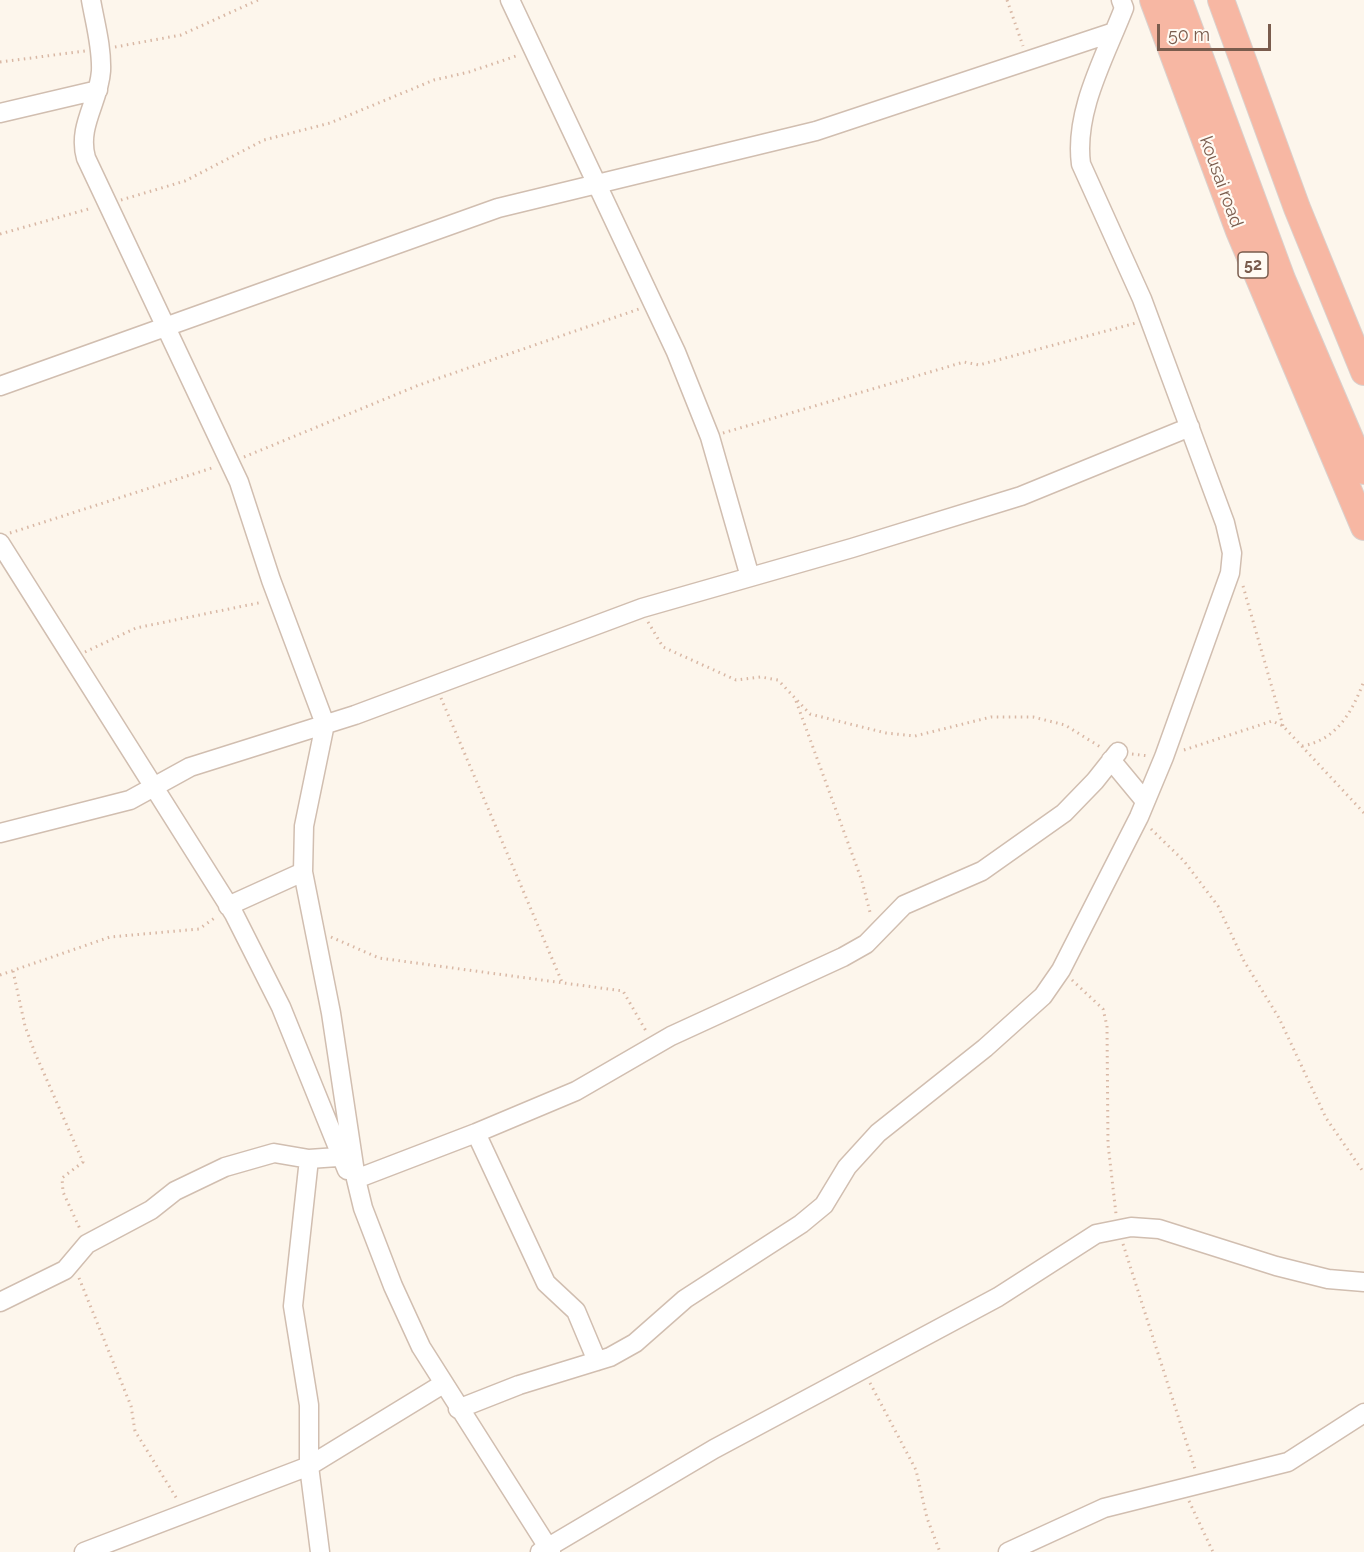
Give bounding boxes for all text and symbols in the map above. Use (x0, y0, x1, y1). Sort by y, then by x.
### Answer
scale bar (1160, 12, 1274, 50)
text: 50 m (1168, 24, 1210, 45)
street label: kousai road (1195, 134, 1247, 230)
road number: 52 (1238, 252, 1268, 278)

